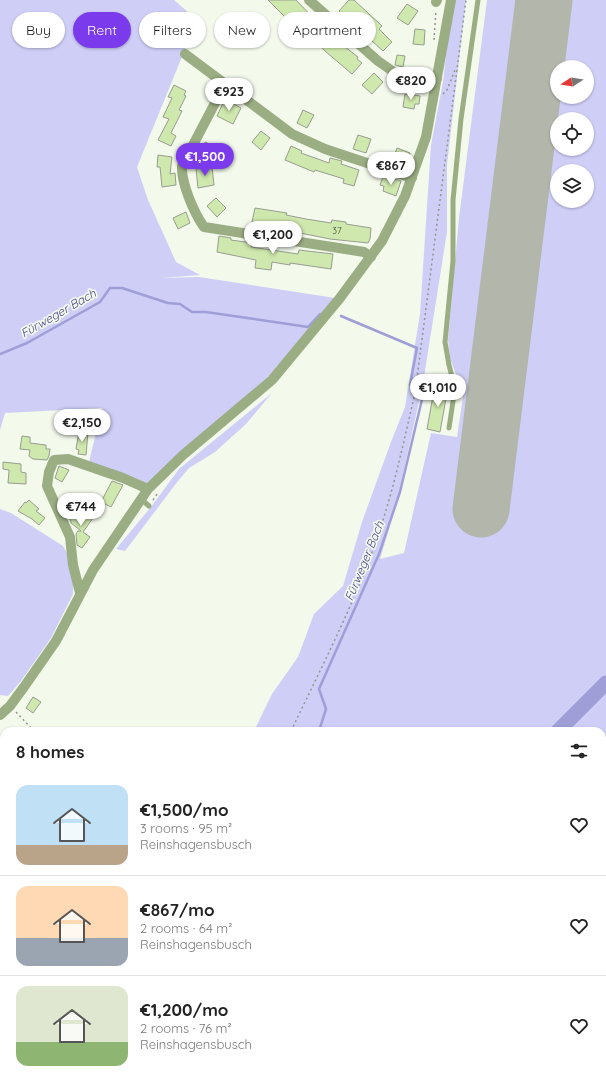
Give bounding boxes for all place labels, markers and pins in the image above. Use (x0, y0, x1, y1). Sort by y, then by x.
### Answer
pin: €820 (387, 67, 435, 101)
pin: €923 (205, 78, 253, 112)
pin: €1,500 (172, 143, 238, 177)
pin: €867 (367, 152, 415, 186)
pin: €1,200 (240, 221, 306, 255)
pin: €1,010 (405, 374, 471, 408)
pin: €2,150 (49, 409, 115, 443)
pin: €744 (57, 493, 105, 527)

